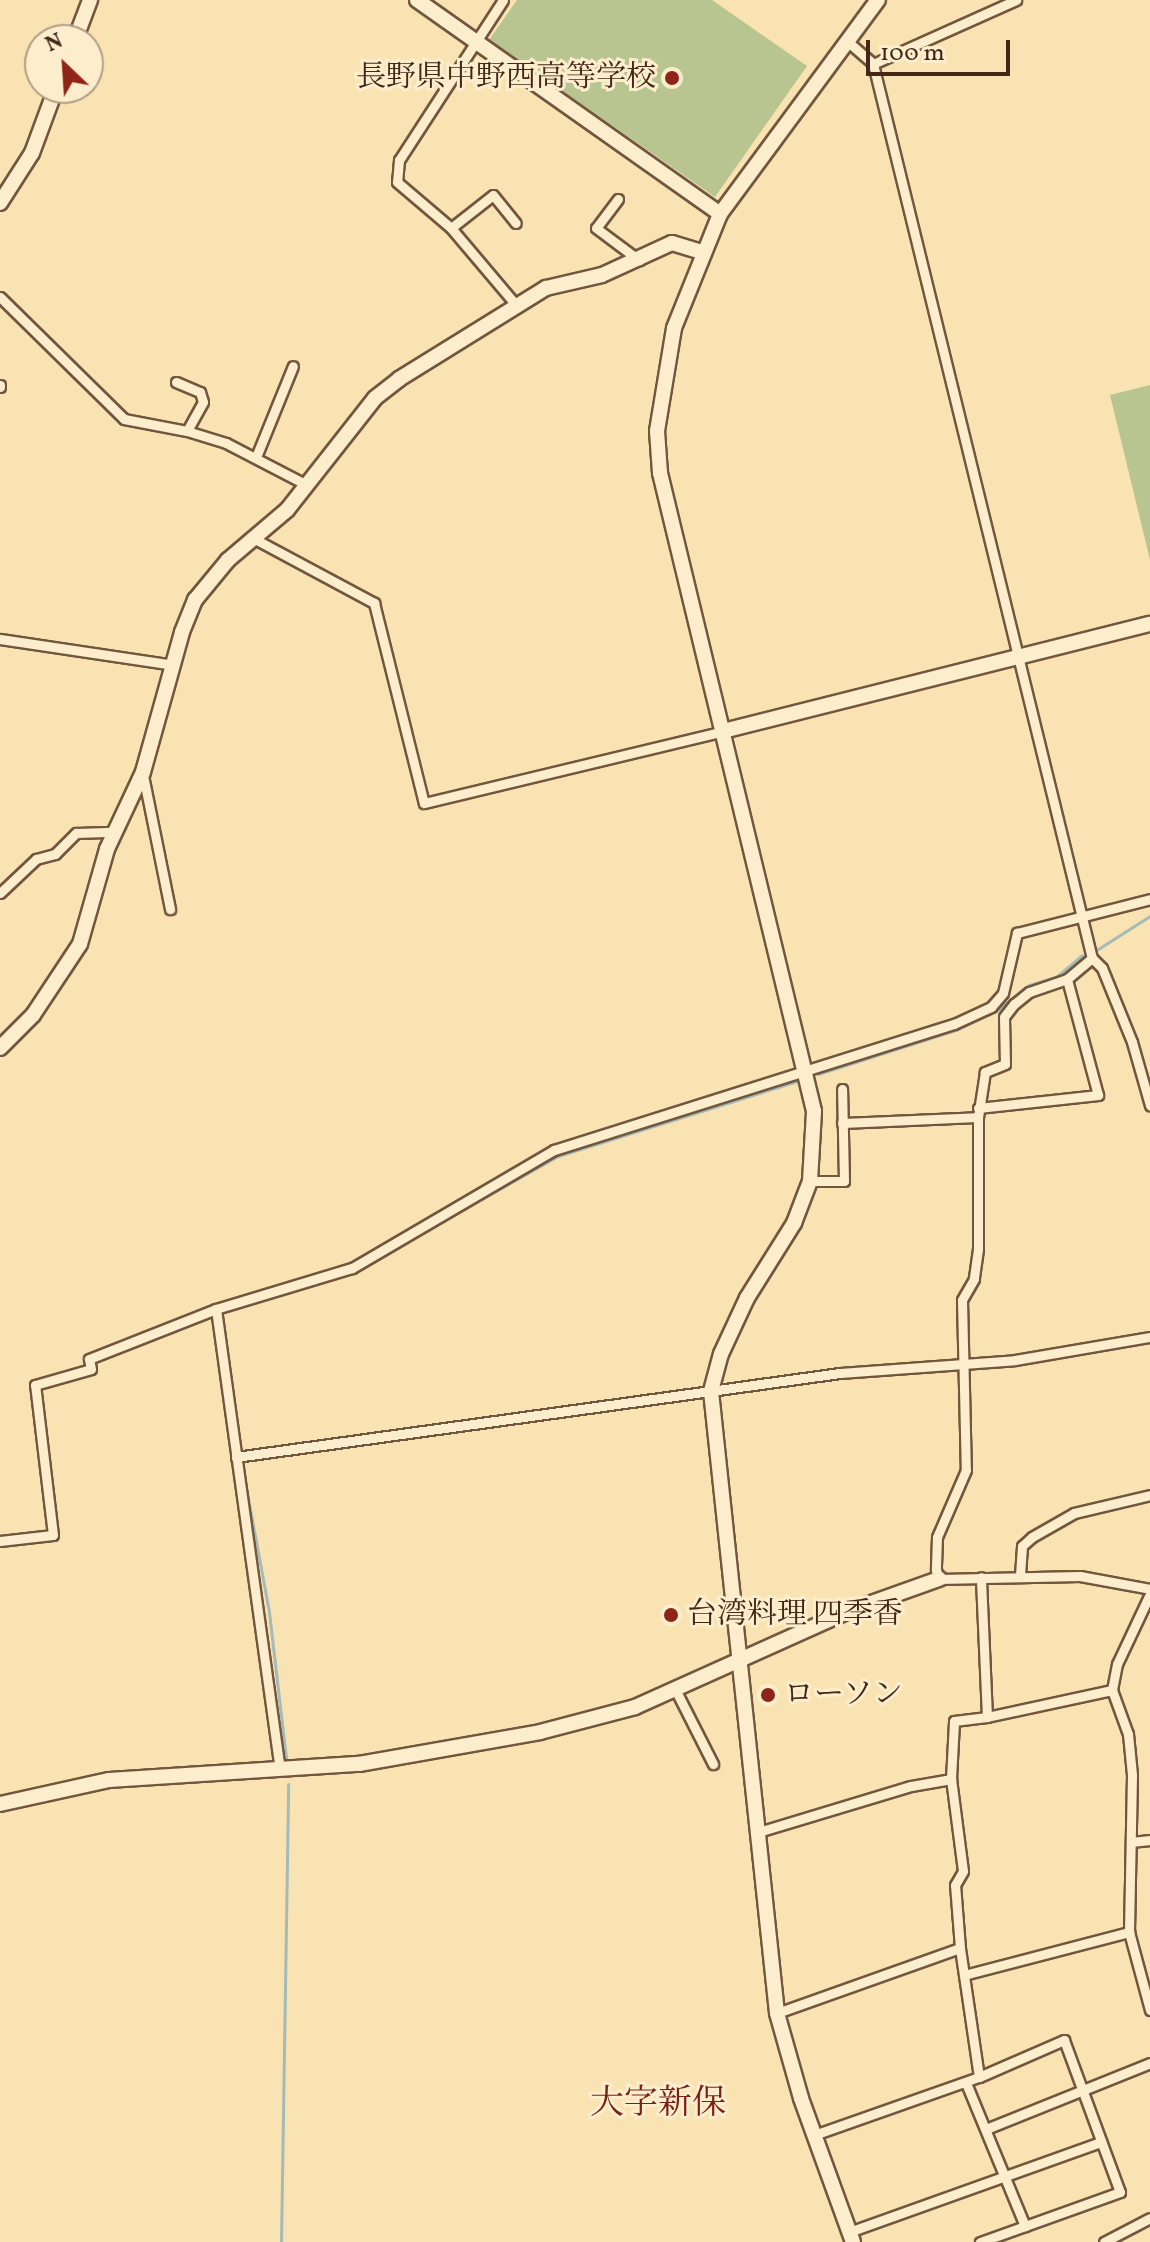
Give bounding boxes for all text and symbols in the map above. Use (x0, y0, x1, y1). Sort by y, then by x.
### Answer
north arrow (24, 24, 104, 104)
scale bar (870, 24, 1014, 74)
text: N (41, 26, 68, 61)
text: 100 m (880, 37, 945, 71)
place label: 長野県中野西高等学校 (356, 60, 656, 96)
marker: 長野県中野西高等学校 (663, 69, 681, 87)
place label: 台湾料理 四季香 (687, 1597, 903, 1633)
marker: 台湾料理 四季香 (662, 1606, 680, 1624)
place label: ローソン (784, 1677, 904, 1713)
marker: ローソン (759, 1686, 777, 1704)
district label: 大字新保 (590, 2085, 726, 2125)

